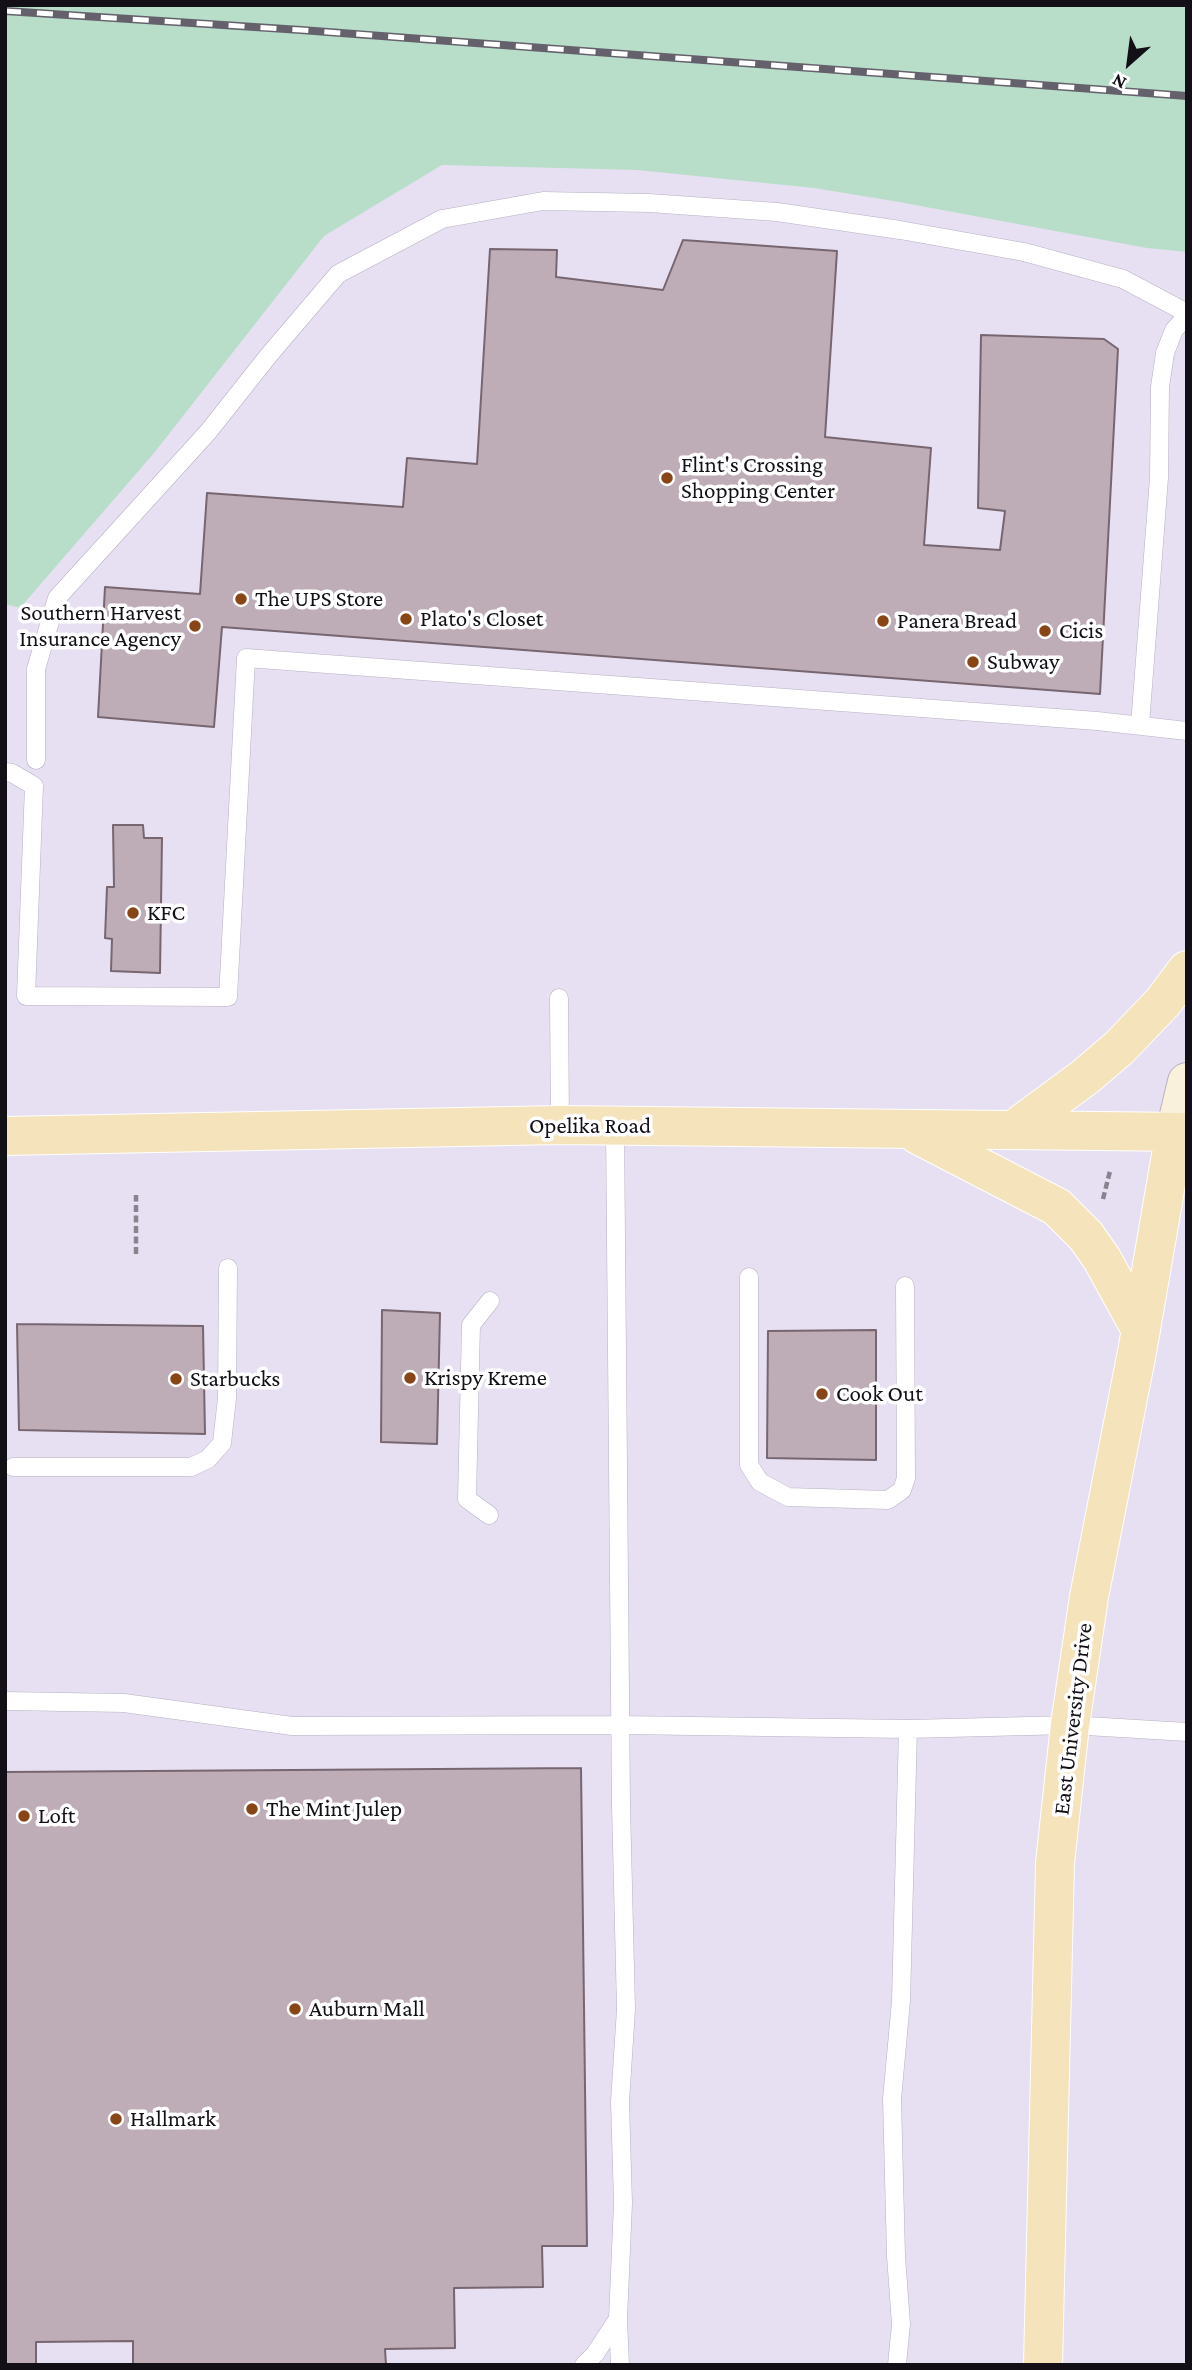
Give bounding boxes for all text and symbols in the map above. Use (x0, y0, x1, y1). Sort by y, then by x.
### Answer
north arrow (1094, 28, 1164, 98)
text: N (1108, 70, 1130, 94)
place label: Flint's Crossing Shopping Center (681, 451, 835, 505)
marker: Flint's Crossing Shopping Center (659, 470, 675, 486)
place label: The UPS Store (255, 585, 383, 613)
marker: The UPS Store (233, 591, 249, 607)
place label: Southern Harvest Insurance Agency (19, 599, 181, 653)
place label: Plato's Closet (420, 605, 543, 633)
place label: Panera Bread (897, 607, 1017, 635)
marker: Plato's Closet (398, 611, 414, 627)
marker: Panera Bread (875, 613, 891, 629)
place label: Cicis (1059, 617, 1103, 645)
marker: Southern Harvest Insurance Agency (187, 618, 203, 634)
marker: Cicis (1037, 623, 1053, 639)
place label: Subway (987, 648, 1060, 676)
marker: Subway (965, 654, 981, 670)
place label: KFC (147, 899, 185, 927)
marker: KFC (125, 905, 141, 921)
street label: Opelika Road (529, 1112, 651, 1140)
place label: Krispy Kreme (424, 1364, 547, 1392)
place label: Starbucks (190, 1365, 280, 1393)
marker: Krispy Kreme (402, 1370, 418, 1386)
marker: Starbucks (168, 1371, 184, 1387)
place label: Cook Out (836, 1380, 923, 1408)
marker: Cook Out (814, 1386, 830, 1402)
street label: East University Drive (1048, 1621, 1098, 1817)
place label: The Mint Julep (266, 1795, 402, 1823)
marker: The Mint Julep (244, 1801, 260, 1817)
place label: Loft (38, 1802, 75, 1830)
marker: Loft (16, 1808, 32, 1824)
place label: Auburn Mall (309, 1995, 425, 2023)
marker: Auburn Mall (287, 2001, 303, 2017)
place label: Hallmark (130, 2105, 216, 2133)
marker: Hallmark (108, 2111, 124, 2127)

